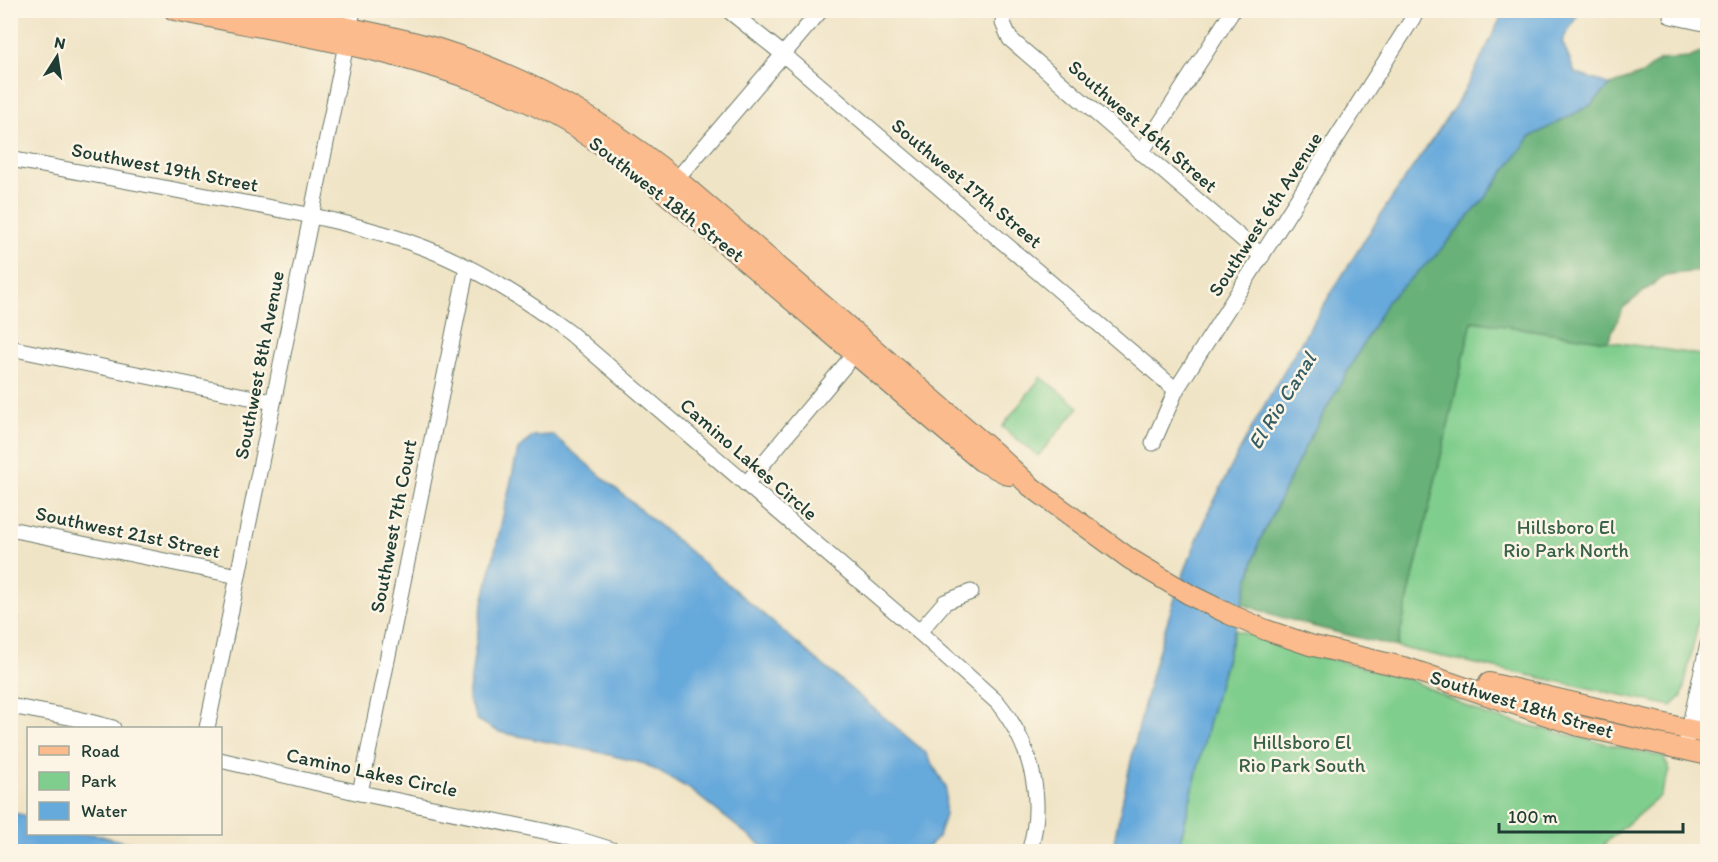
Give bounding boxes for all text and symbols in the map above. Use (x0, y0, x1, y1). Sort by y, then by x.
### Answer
north arrow (27, 27, 87, 87)
text: N (53, 32, 67, 53)
street label: Southwest 16th Street (1063, 55, 1223, 197)
street label: Southwest 17th Street (887, 113, 1047, 253)
street label: Southwest 6th Avenue (1203, 127, 1327, 301)
street label: Southwest 18th Street (585, 131, 749, 267)
street label: Southwest 19th Street (69, 137, 261, 197)
street label: Southwest 8th Avenue (229, 269, 289, 461)
water label: El Rio Canal (1242, 346, 1322, 454)
street label: Camino Lakes Circle (675, 393, 823, 525)
street label: Southwest 7th Court (364, 437, 422, 615)
street label: Southwest 21st Street (33, 501, 223, 563)
park label: Hillsboro El Rio Park North (1503, 515, 1629, 562)
street label: Southwest 18th Street (1427, 665, 1617, 743)
legend (27, 727, 222, 835)
park label: Hillsboro El Rio Park South (1239, 730, 1366, 777)
text: Road (81, 740, 120, 762)
street label: Camino Lakes Circle (284, 742, 460, 802)
text: Park (81, 770, 116, 792)
scale bar (1499, 796, 1684, 834)
text: Water (81, 800, 127, 822)
text: 100 m (1508, 806, 1558, 828)

